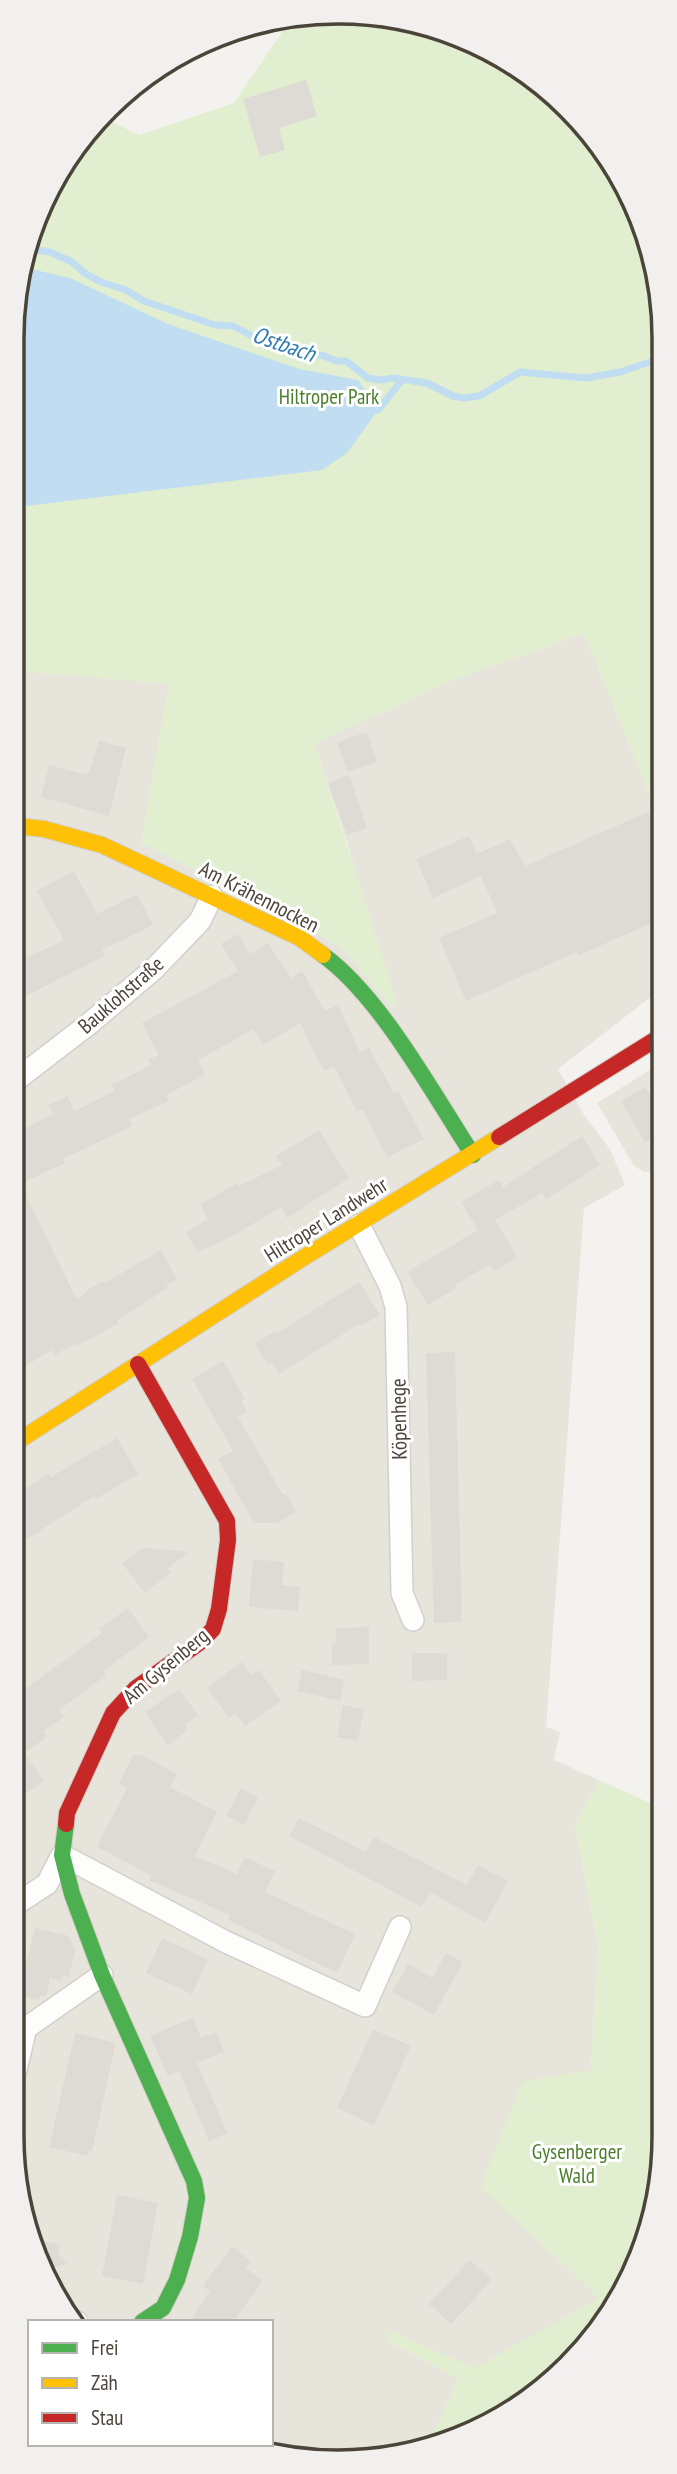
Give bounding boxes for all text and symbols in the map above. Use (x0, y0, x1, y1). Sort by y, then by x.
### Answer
water label: Ostbach (249, 319, 321, 368)
park label: Hiltroper Park (279, 383, 379, 410)
street label: Am Krähennocken (195, 855, 324, 938)
street label: Bauklohstraße (72, 950, 169, 1039)
street label: Hiltroper Landwehr (259, 1171, 393, 1268)
street label: Köpenhege (384, 1378, 413, 1460)
street label: Am Gysenberg (117, 1622, 214, 1709)
park label: Gysenberger Wald (532, 2138, 622, 2189)
legend (28, 2320, 273, 2446)
text: Frei (91, 2334, 119, 2361)
text: Zäh (91, 2369, 118, 2396)
text: Stau (91, 2404, 123, 2431)

